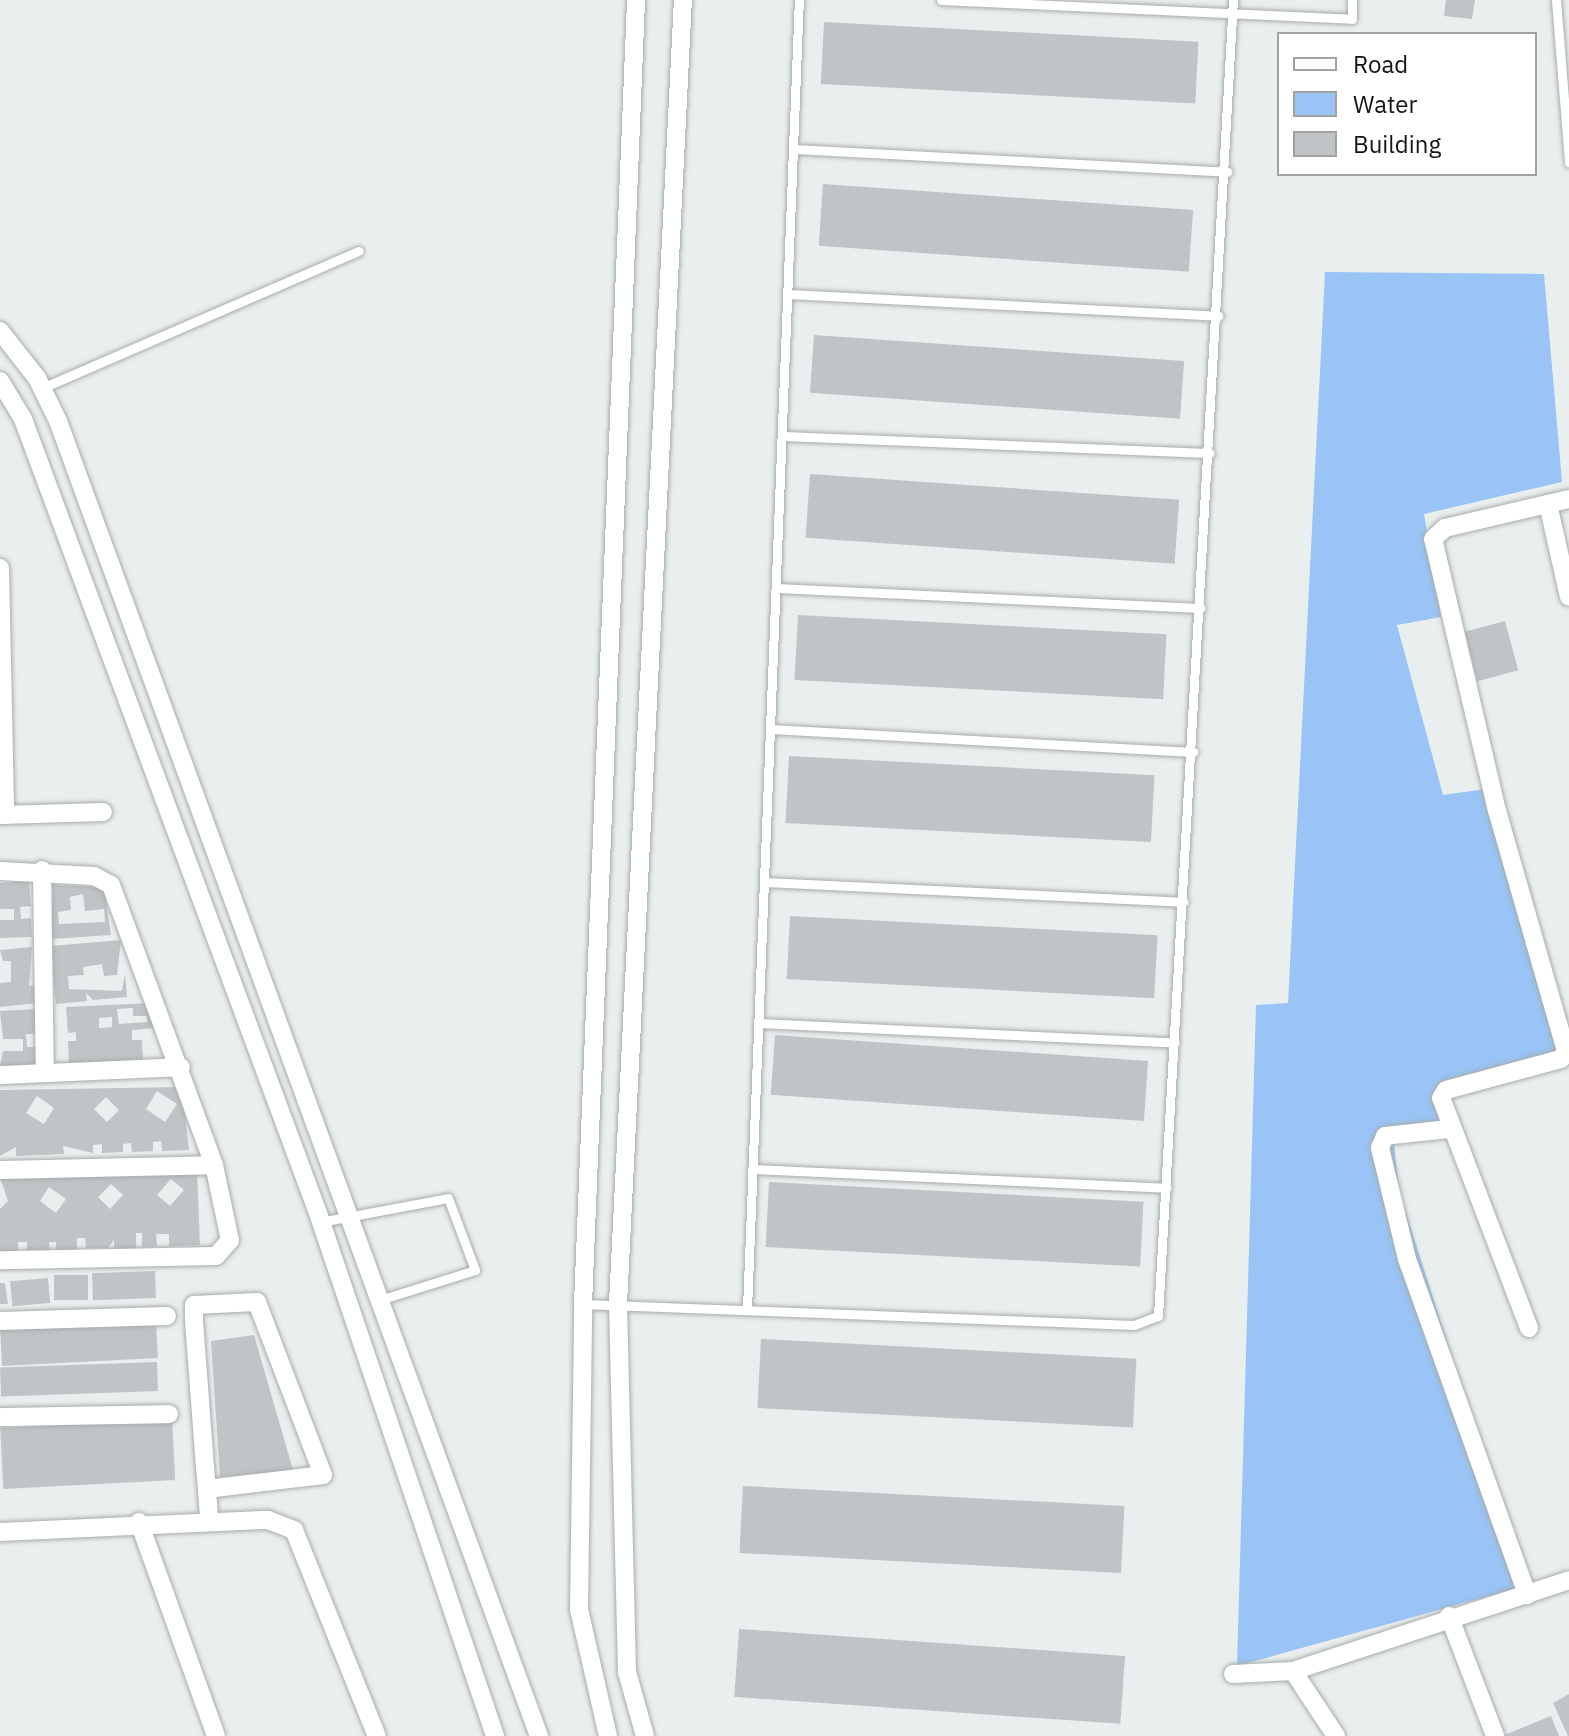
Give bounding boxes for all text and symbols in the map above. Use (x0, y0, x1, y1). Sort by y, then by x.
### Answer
legend (1277, 32, 1537, 176)
text: Road (1353, 48, 1408, 80)
text: Water (1353, 88, 1417, 120)
text: Building (1353, 128, 1441, 160)

